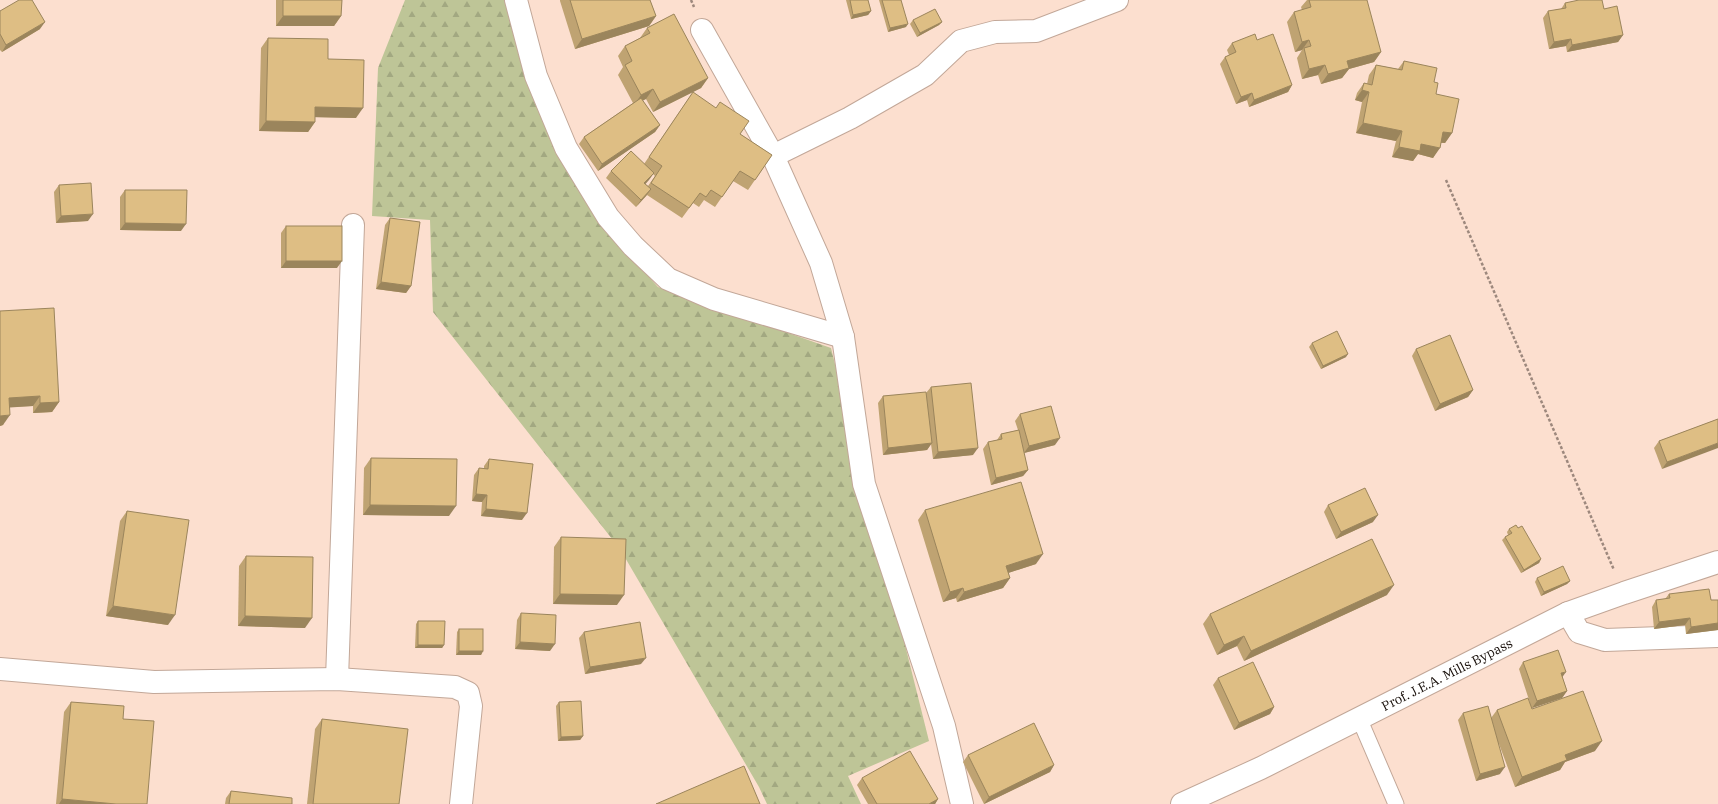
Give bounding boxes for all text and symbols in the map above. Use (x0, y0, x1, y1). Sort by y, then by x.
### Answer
street label: Prof. J.E.A. Mills Bypass (1379, 634, 1515, 715)

